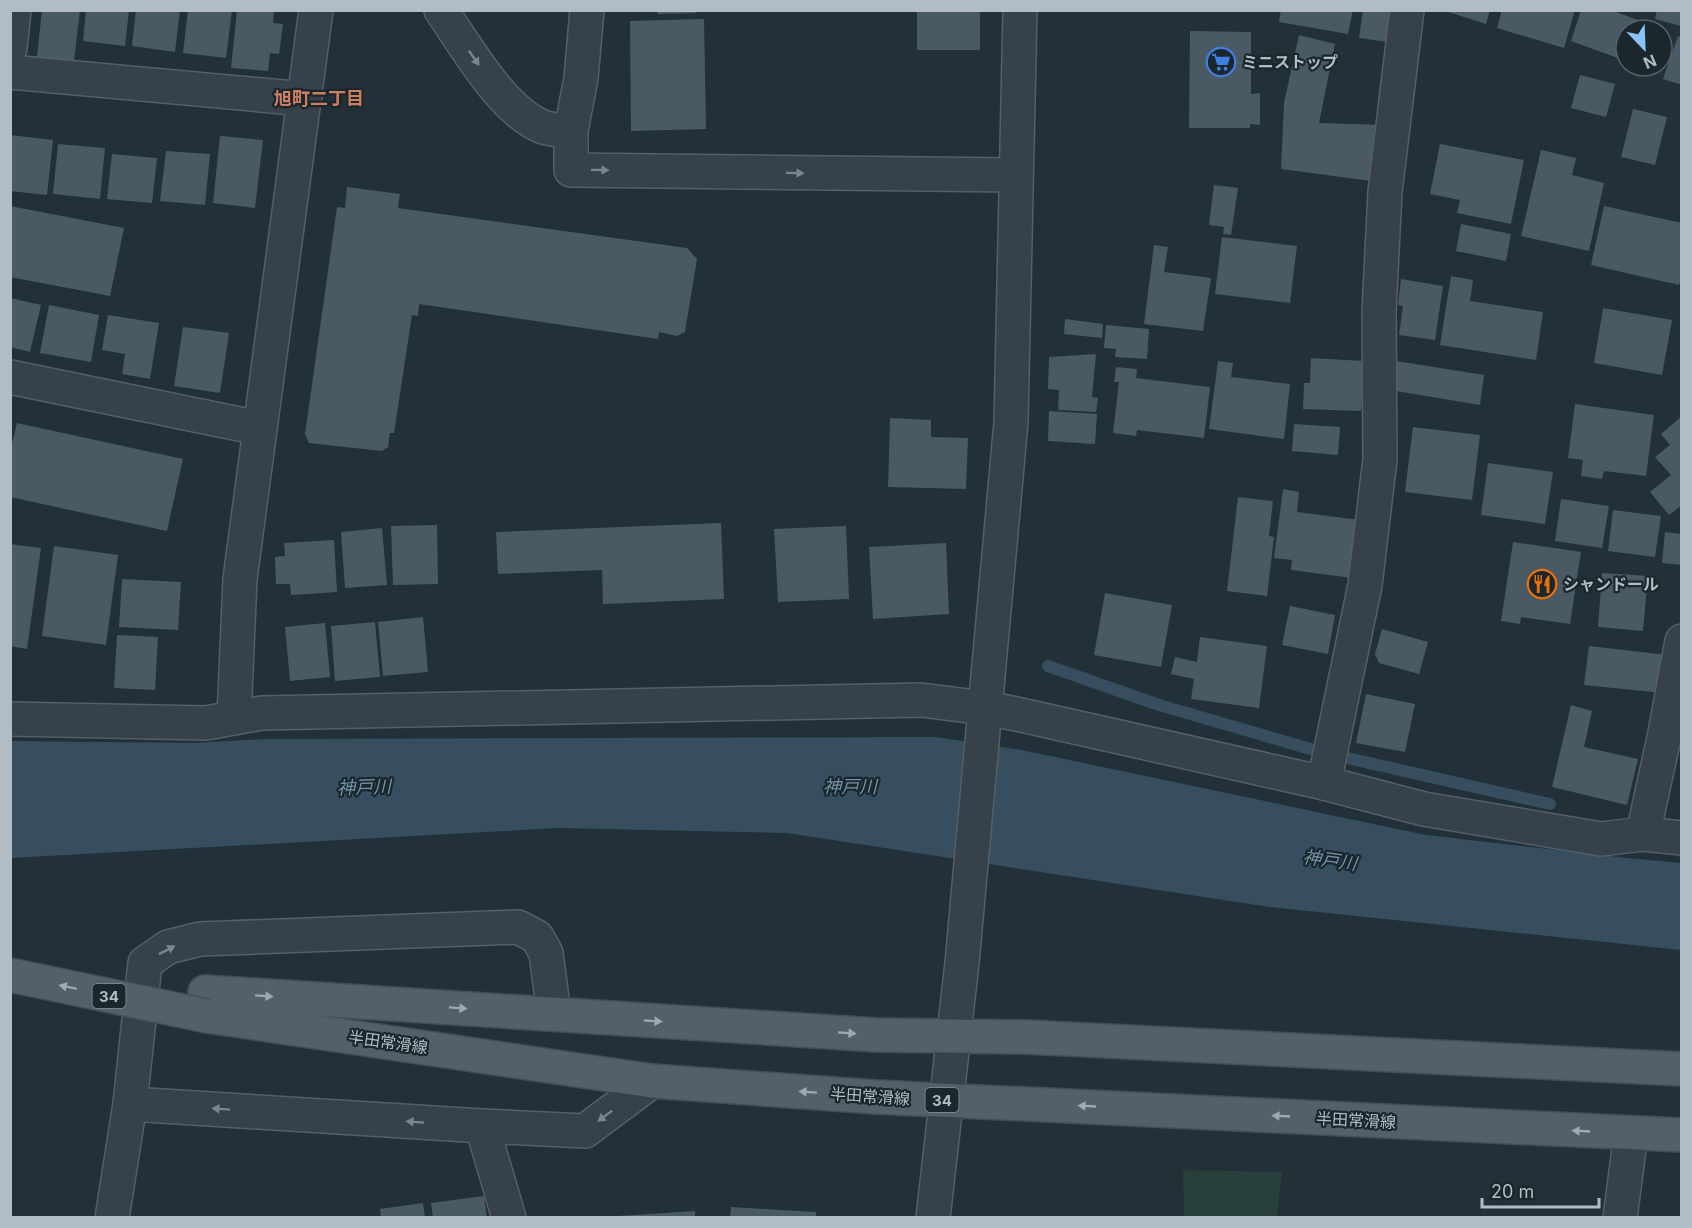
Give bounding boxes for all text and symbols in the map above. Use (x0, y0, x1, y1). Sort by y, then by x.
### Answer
north arrow (1614, 18, 1674, 78)
supermarket icon: ミニストップ (1205, 46, 1237, 78)
one-way arrow (468, 50, 480, 66)
text: N (1640, 50, 1659, 73)
place label: ミニストップ (1242, 52, 1338, 72)
district label: 旭町二丁目 (274, 88, 364, 109)
one-way arrow (591, 165, 610, 175)
one-way arrow (786, 168, 805, 177)
restaurant icon: シャンドール (1526, 568, 1558, 600)
place label: シャンドール (1563, 574, 1659, 594)
water label: 神戸川 (337, 775, 393, 798)
water label: 神戸川 (823, 776, 879, 797)
water label: 神戸川 (1302, 846, 1360, 874)
one-way arrow (158, 945, 176, 955)
one-way arrow (58, 982, 77, 991)
road number: 34 (92, 984, 126, 1008)
one-way arrow (254, 991, 273, 1001)
one-way arrow (449, 1004, 468, 1013)
one-way arrow (643, 1016, 662, 1025)
street label: 半田常滑線 (347, 1027, 429, 1057)
one-way arrow (838, 1028, 857, 1038)
street label: 半田常滑線 (829, 1083, 911, 1109)
one-way arrow (799, 1087, 818, 1097)
road number: 34 (926, 1088, 958, 1112)
one-way arrow (1077, 1102, 1096, 1111)
one-way arrow (211, 1105, 230, 1114)
street label: 半田常滑線 (1316, 1108, 1396, 1132)
one-way arrow (597, 1110, 613, 1122)
one-way arrow (1272, 1111, 1291, 1120)
one-way arrow (406, 1117, 425, 1127)
one-way arrow (1572, 1127, 1591, 1136)
scale bar (1482, 1171, 1599, 1209)
text: 20 m (1491, 1181, 1534, 1202)

